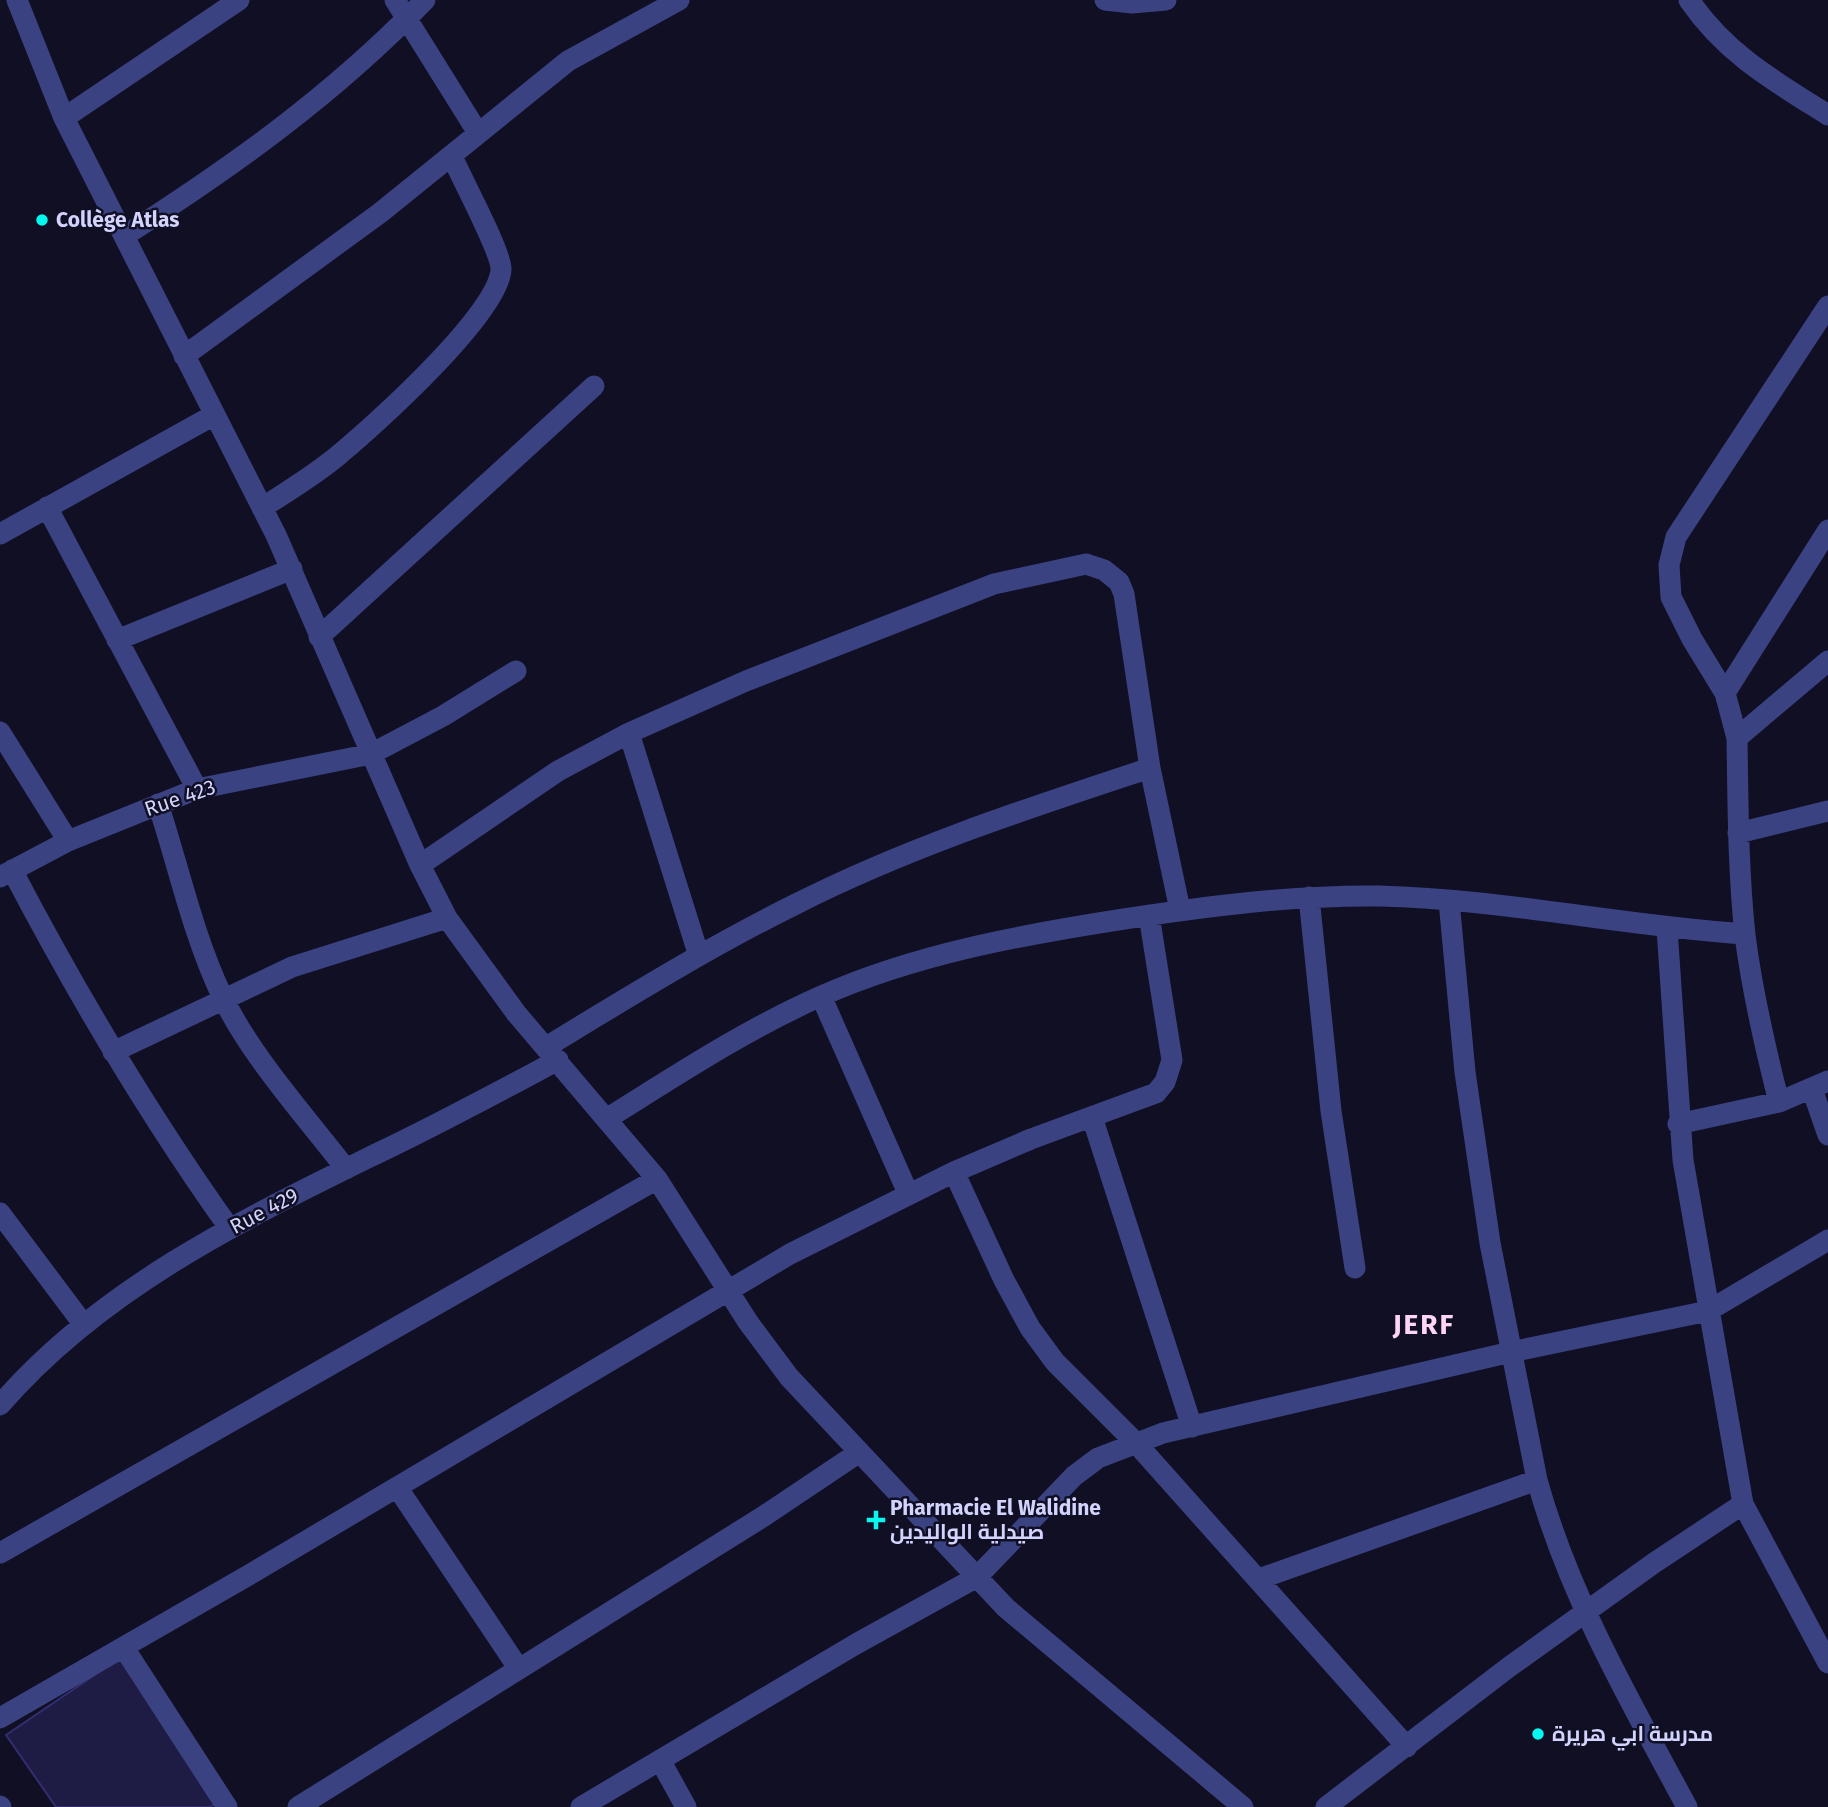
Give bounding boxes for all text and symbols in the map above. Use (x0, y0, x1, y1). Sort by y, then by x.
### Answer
place label: Collège Atlas (56, 207, 179, 233)
marker: Collège Atlas (34, 212, 50, 228)
street label: Rue 423 (141, 774, 219, 822)
street label: Rue 429 (225, 1182, 303, 1240)
district label: JERF (1392, 1308, 1455, 1341)
place label: Pharmacie El Walidine صيدلية الواليدين (890, 1495, 1101, 1545)
marker: Pharmacie El Walidine صيدلية الواليدين (868, 1512, 884, 1528)
place label: مدرسة ابي هريرة (1552, 1721, 1713, 1751)
marker: مدرسة ابي هريرة (1530, 1726, 1546, 1742)

